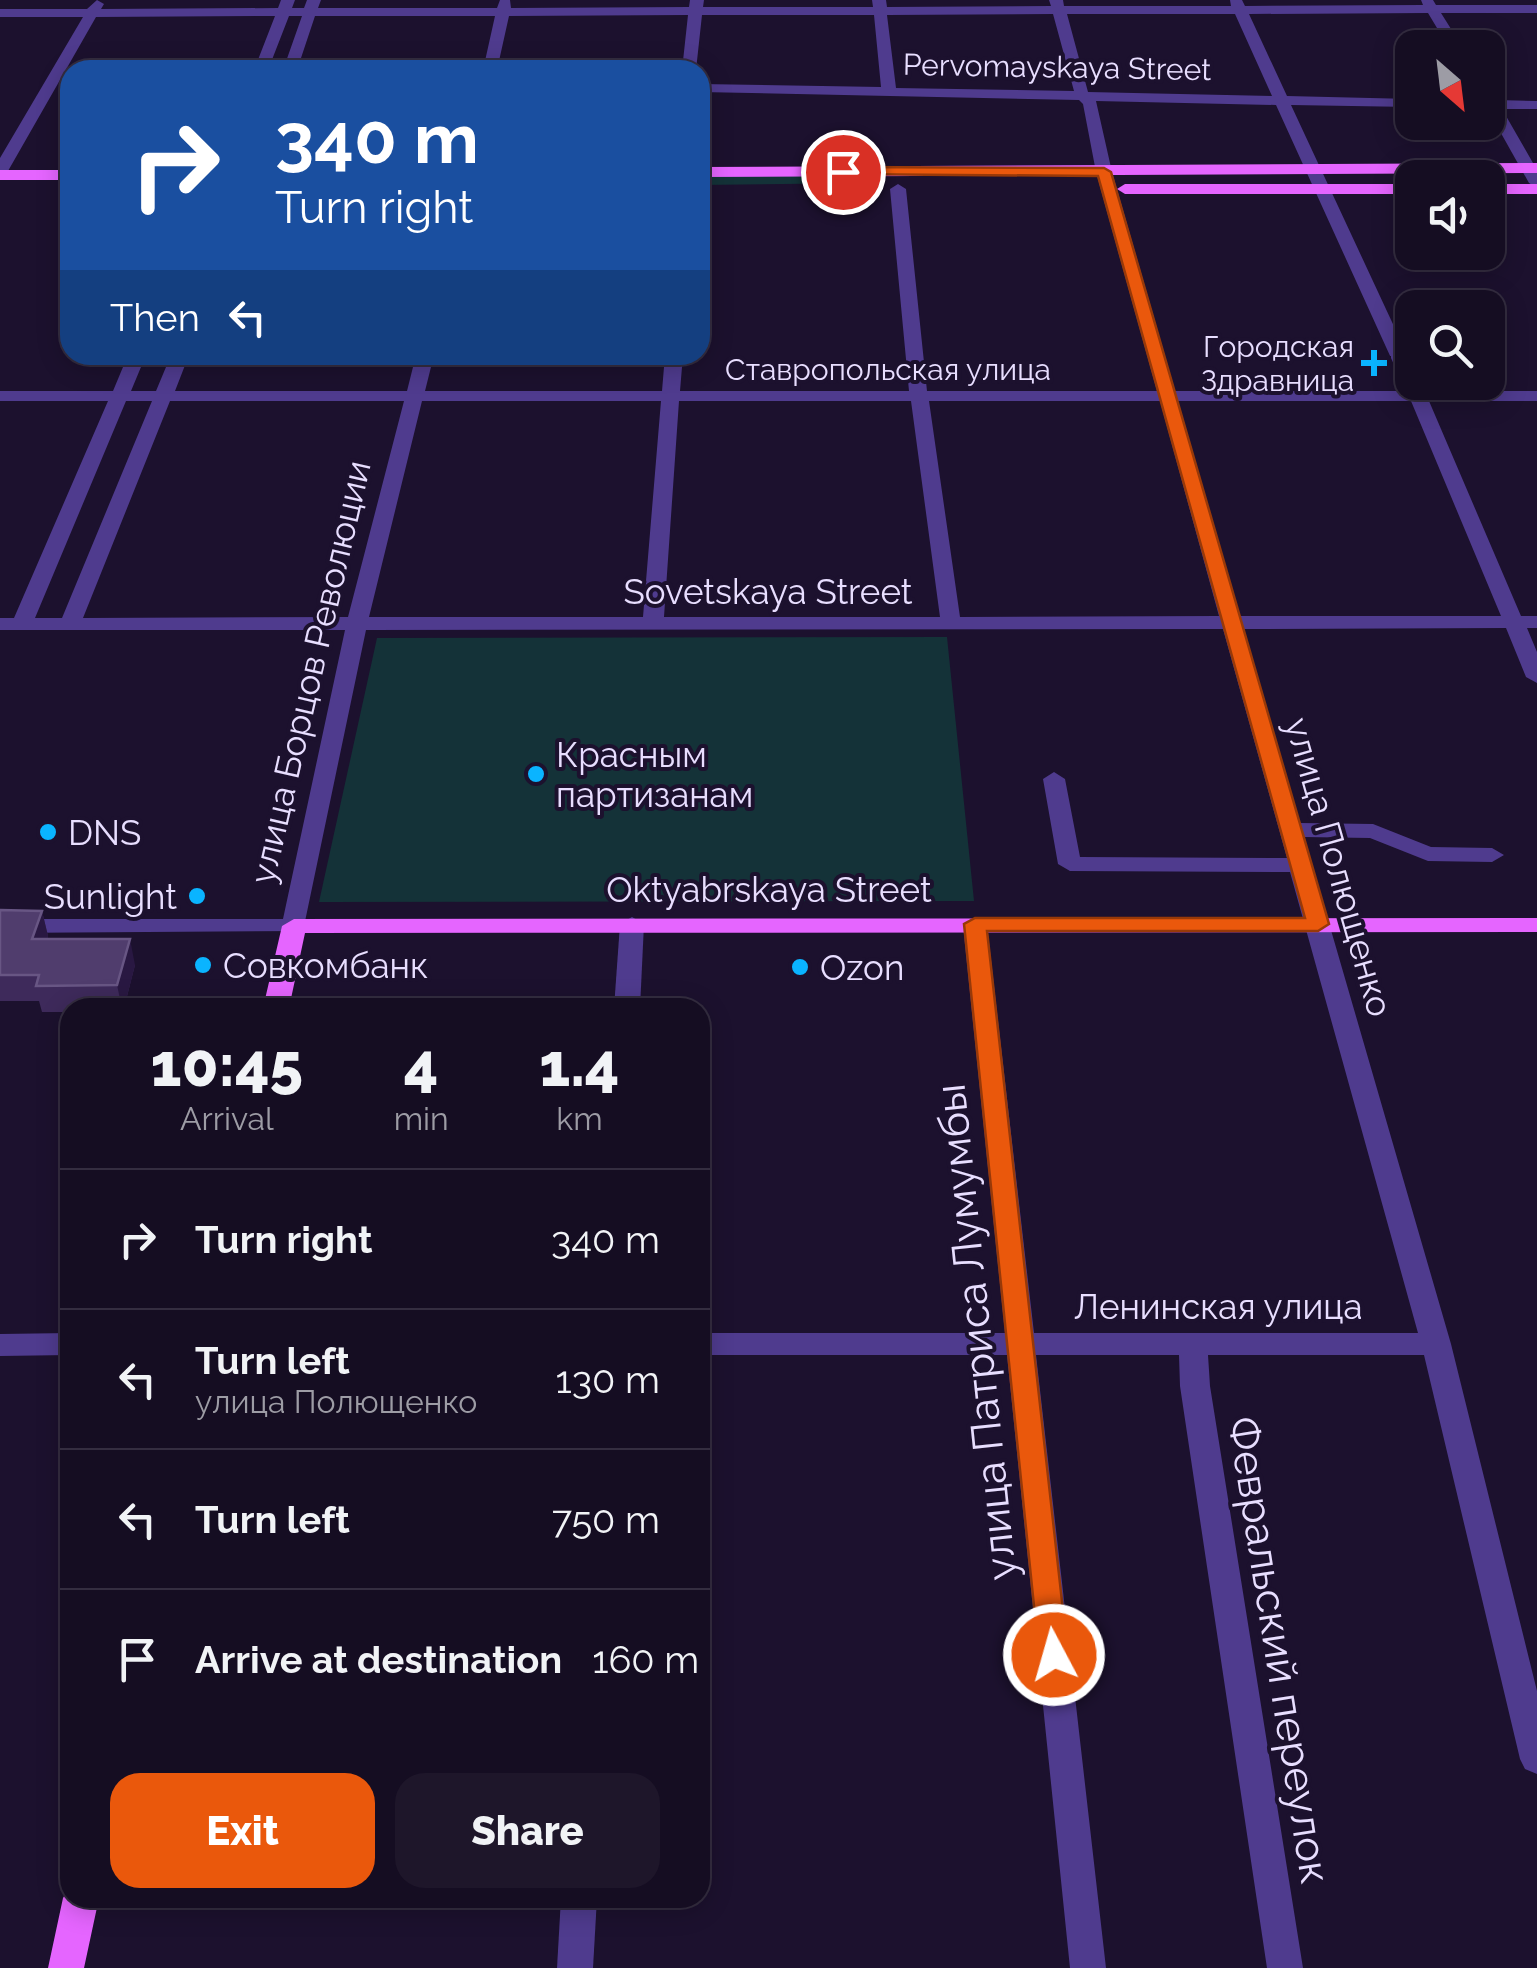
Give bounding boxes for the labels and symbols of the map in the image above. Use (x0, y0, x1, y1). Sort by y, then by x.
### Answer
north arrow (1395, 30, 1505, 140)
street label: Pervomayskaya Street (903, 47, 1211, 87)
pin (801, 130, 886, 215)
place label: Городская Здравница (1201, 329, 1354, 398)
street label: Ставропольская улица (725, 352, 1051, 387)
marker: Городская Здравница (1363, 352, 1385, 374)
street label: улица Борцов Революции (241, 457, 379, 887)
street label: Sovetskaya Street (624, 571, 913, 612)
street label: улица Полющенко (1277, 713, 1401, 1021)
place label: Красным партизанам (556, 734, 753, 815)
marker: Красным партизанам (525, 763, 547, 785)
place label: DNS (68, 812, 141, 853)
marker: DNS (37, 821, 59, 843)
street label: Oktyabrskaya Street (606, 869, 932, 910)
place label: Sunlight (44, 876, 177, 917)
marker: Sunlight (186, 885, 208, 907)
place label: Совкомбанк (223, 945, 428, 986)
place label: Ozon (820, 947, 904, 988)
marker: Совкомбанк (192, 954, 214, 976)
marker: Ozon (789, 956, 811, 978)
street label: улица Патриса Лумумбы (926, 1082, 1026, 1582)
street label: Ленинская улица (1073, 1286, 1363, 1327)
street label: Февральский переулок (1218, 1413, 1340, 1887)
position arrow (1002, 1603, 1106, 1707)

